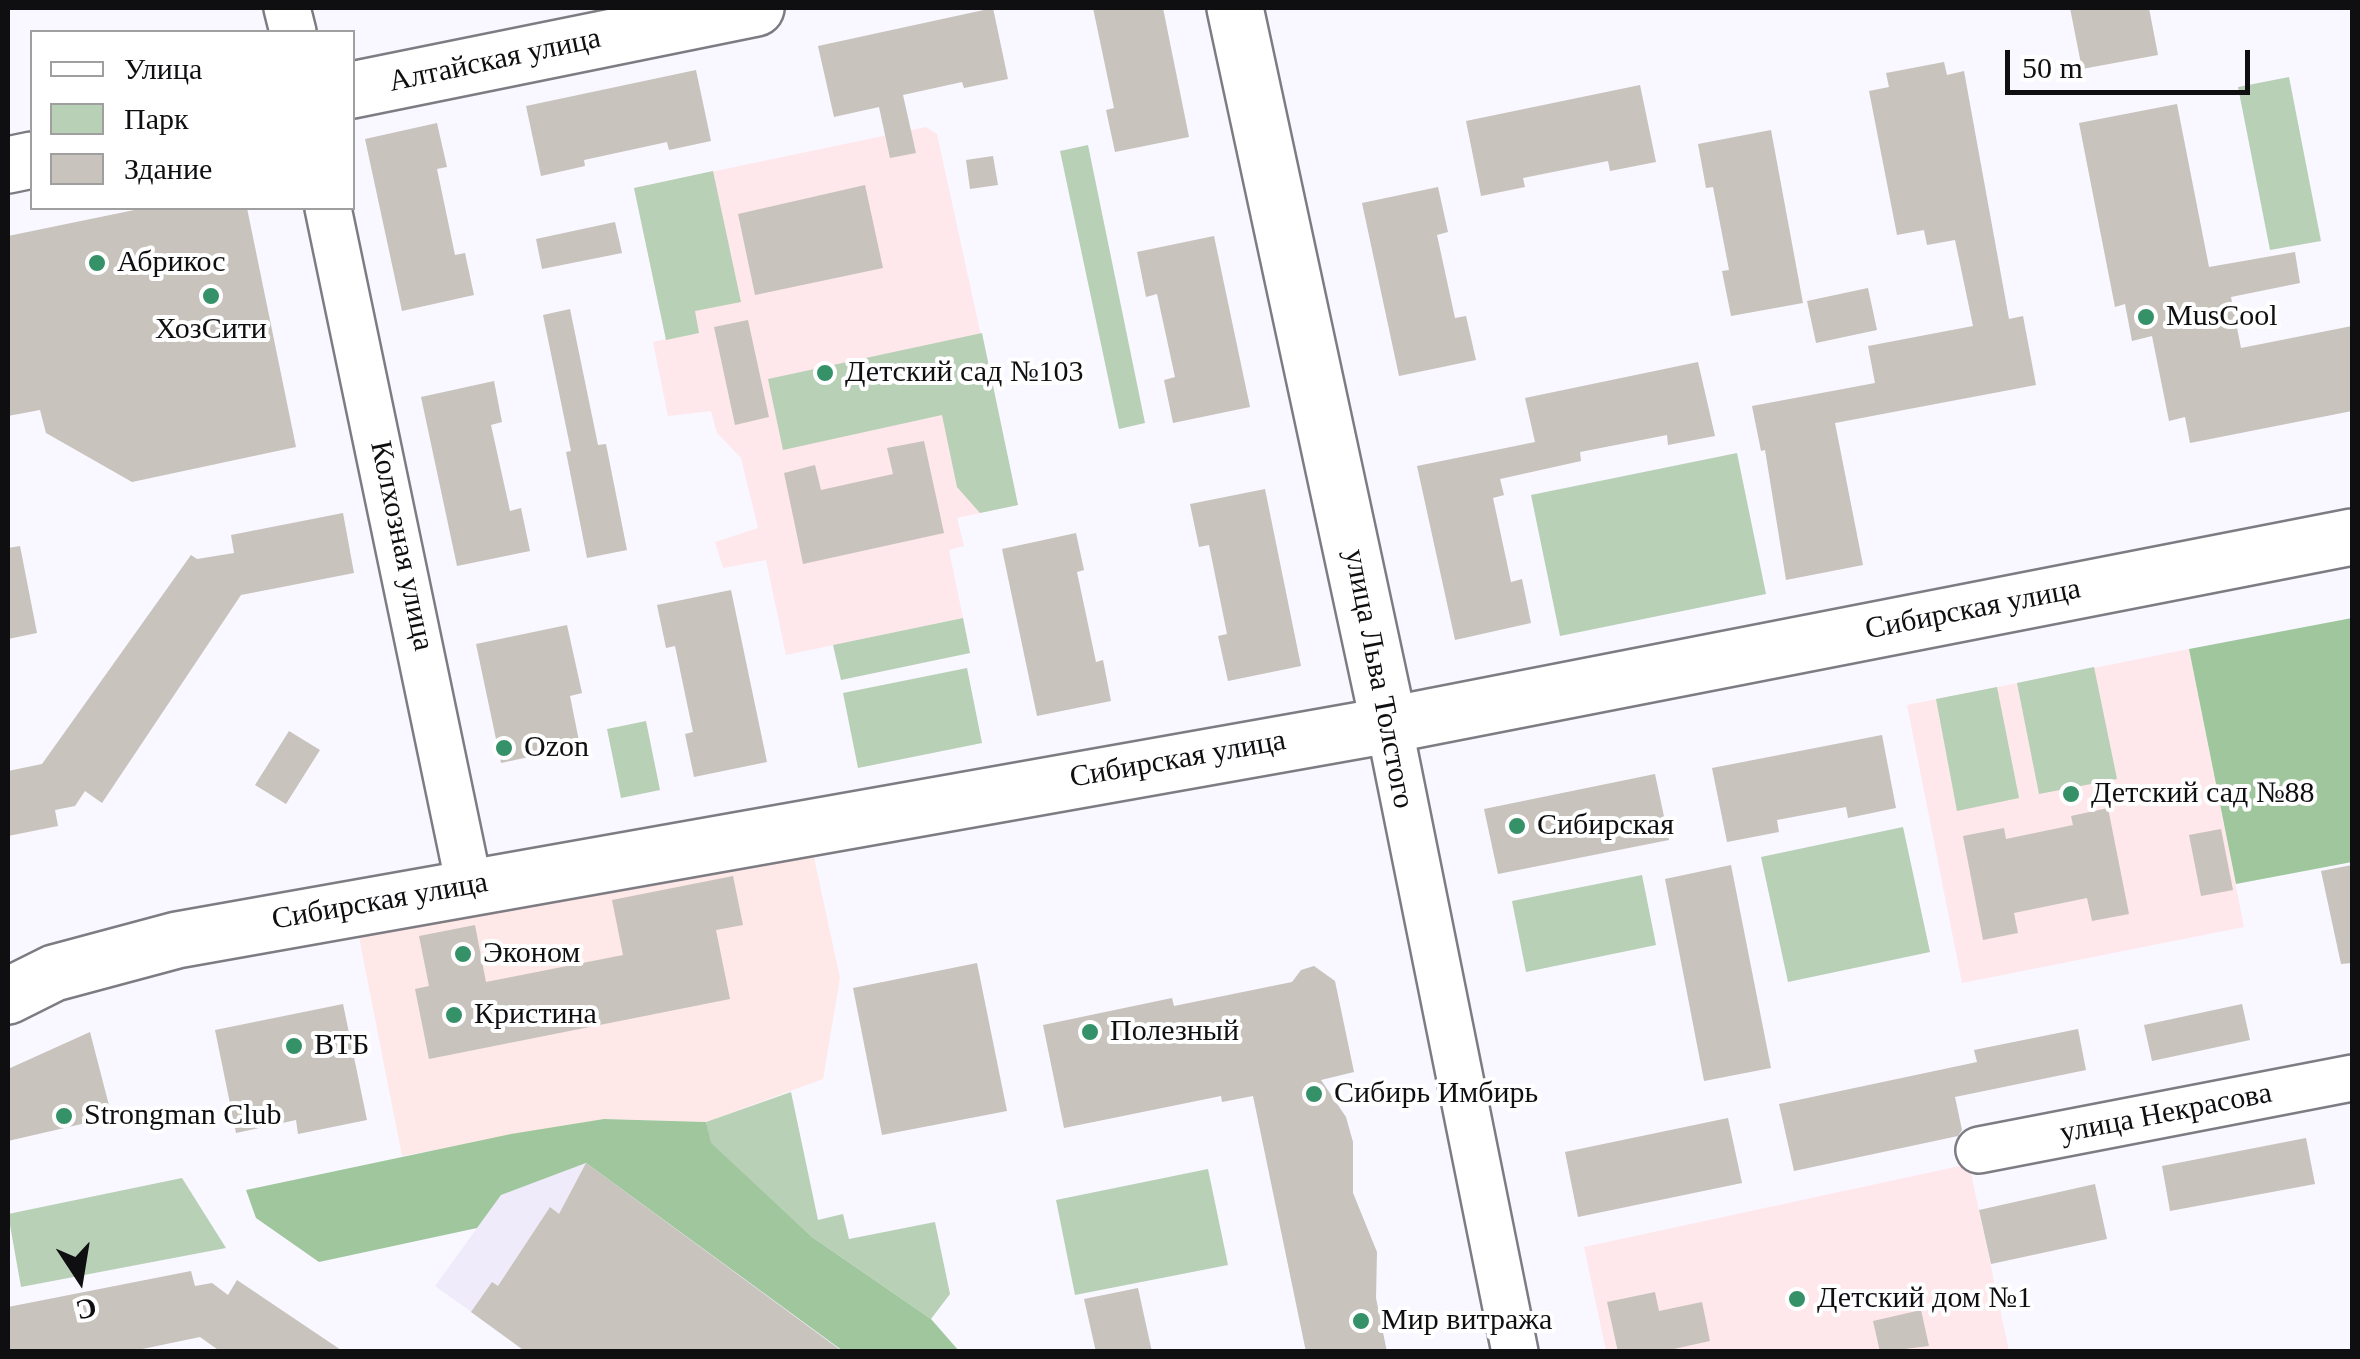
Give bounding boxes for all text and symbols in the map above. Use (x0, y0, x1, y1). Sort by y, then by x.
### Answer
street label: Алтайская улица (386, 21, 604, 101)
legend (30, 30, 355, 210)
scale bar (2010, 30, 2255, 92)
text: 50 m (2022, 51, 2083, 84)
text: Улица (124, 52, 202, 85)
text: Парк (124, 102, 189, 135)
text: Здание (124, 152, 212, 185)
place label: Абрикос (117, 245, 226, 281)
marker: Абрикос (86, 252, 108, 274)
marker: ХозСити (200, 285, 222, 307)
place label: MusCool (2166, 299, 2278, 335)
marker: MusCool (2135, 306, 2157, 328)
place label: ХозСити (155, 312, 267, 348)
place label: Детский сад №103 (845, 355, 1084, 391)
marker: Детский сад №103 (814, 362, 836, 384)
street label: Колхозная улица (361, 438, 441, 654)
street label: улица Льва Толстого (1335, 546, 1421, 812)
street label: Сибирская улица (1862, 571, 2084, 649)
street label: Сибирская улица (1067, 723, 1289, 797)
place label: Ozon (524, 730, 589, 766)
marker: Ozon (493, 737, 515, 759)
place label: Детский сад №88 (2091, 776, 2315, 812)
marker: Детский сад №88 (2060, 783, 2082, 805)
place label: Сибирская (1537, 808, 1674, 844)
marker: Сибирская (1506, 815, 1528, 837)
street label: Сибирская улица (269, 865, 491, 939)
place label: Эконом (483, 936, 580, 972)
marker: Эконом (452, 943, 474, 965)
place label: Кристина (474, 997, 597, 1033)
marker: Кристина (443, 1004, 465, 1026)
place label: Полезный (1110, 1014, 1239, 1050)
marker: Полезный (1079, 1021, 1101, 1043)
place label: ВТБ (314, 1028, 369, 1064)
marker: ВТБ (283, 1035, 305, 1057)
place label: Сибирь Имбирь (1334, 1076, 1538, 1112)
street label: улица Некрасова (2057, 1076, 2275, 1152)
marker: Сибирь Имбирь (1303, 1083, 1325, 1105)
place label: Strongman Club (84, 1098, 282, 1134)
marker: Strongman Club (53, 1105, 75, 1127)
north arrow (30, 1229, 130, 1329)
place label: Детский дом №1 (1817, 1281, 2032, 1317)
marker: Детский дом №1 (1786, 1288, 1808, 1310)
text: С (73, 1292, 99, 1326)
place label: Мир витража (1381, 1303, 1552, 1339)
marker: Мир витража (1350, 1310, 1372, 1332)

